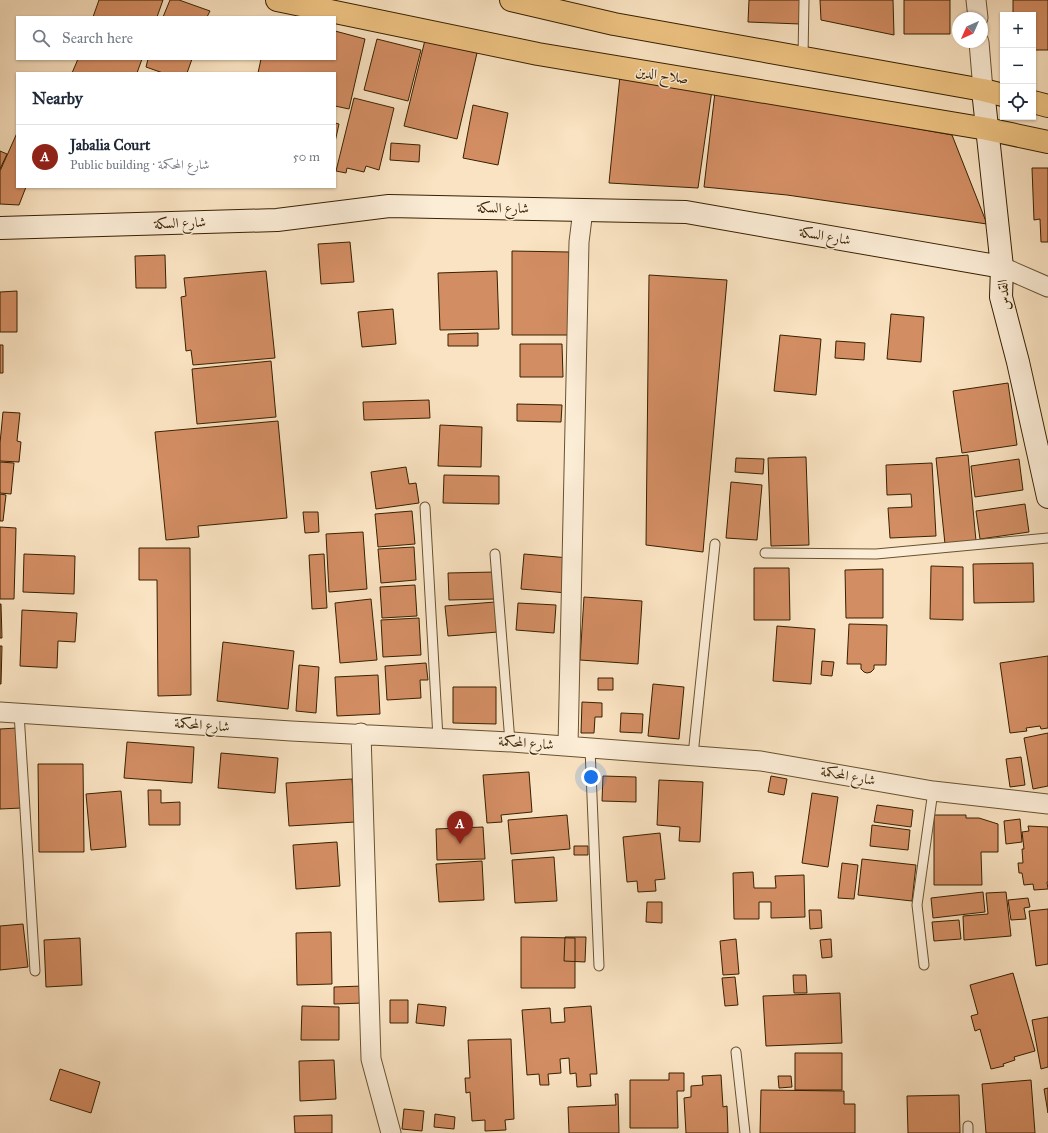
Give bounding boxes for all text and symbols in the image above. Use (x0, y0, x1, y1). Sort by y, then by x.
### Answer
north arrow (952, 12, 988, 48)
map controls (1000, 12, 1036, 120)
button: + (1000, 12, 1036, 48)
search box (16, 16, 336, 60)
icon: search (30, 27, 52, 49)
text: Search here (62, 29, 133, 47)
button: − (1000, 48, 1036, 84)
street label: صلاح الدين (634, 62, 690, 92)
button: locate (1000, 84, 1036, 120)
text: Nearby (32, 88, 83, 109)
text: Jabalia Court (70, 136, 150, 154)
text: A (41, 149, 49, 165)
text: 50 m (293, 149, 320, 165)
text: Public building · شارع المحكمة (70, 157, 209, 173)
street label: شارع السكة (476, 199, 529, 220)
street label: شارع السكة (153, 214, 206, 235)
street label: شارع السكة (796, 223, 852, 252)
street label: القدس (994, 279, 1014, 311)
street label: شارع المحكمة (174, 715, 230, 738)
street label: شارع المحكمة (498, 733, 554, 756)
street label: شارع المحكمة (819, 763, 877, 792)
your location (581, 767, 601, 787)
pin: A (447, 811, 473, 844)

